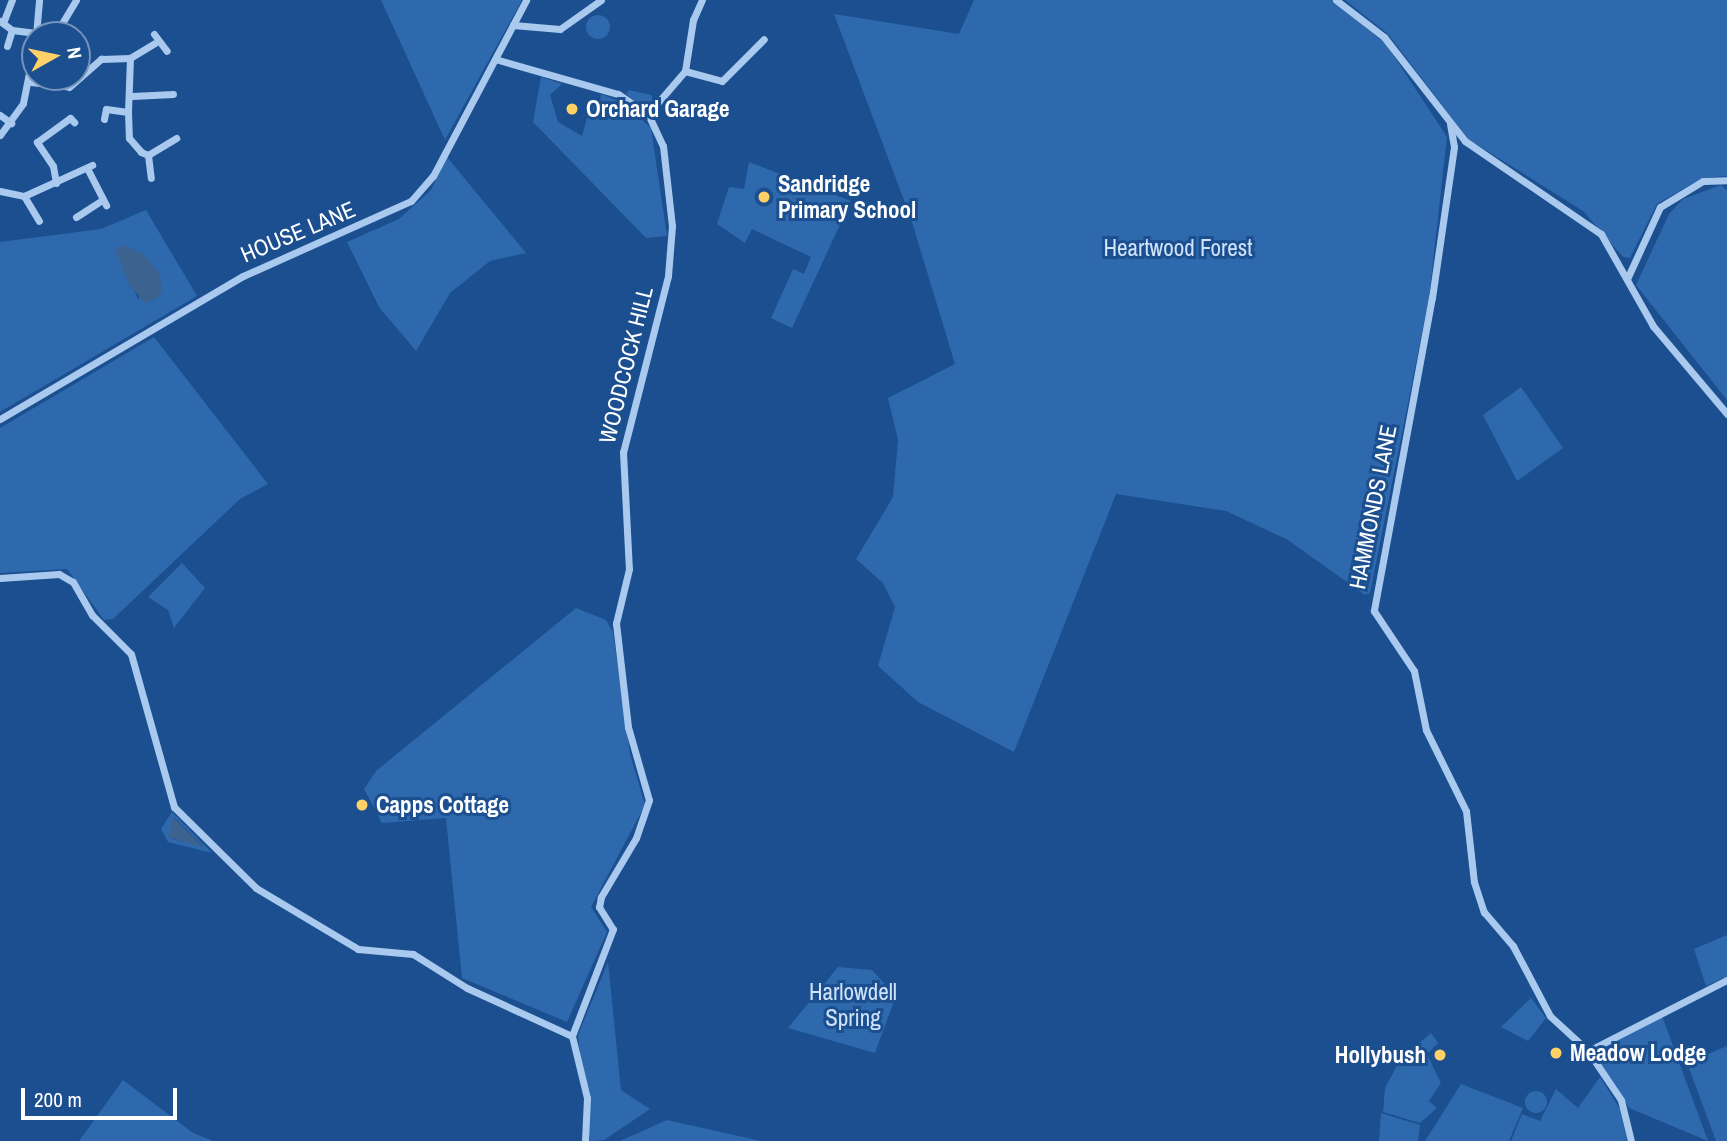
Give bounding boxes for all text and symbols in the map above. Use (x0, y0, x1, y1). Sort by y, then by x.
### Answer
north arrow (21, 21, 91, 91)
text: N (61, 45, 88, 61)
place label: Orchard Garage (586, 95, 730, 123)
marker: Orchard Garage (564, 101, 580, 117)
place label: Sandridge Primary School (778, 170, 916, 224)
marker: Sandridge Primary School (756, 189, 772, 205)
street label: HOUSE LANE (237, 196, 359, 268)
park label: Heartwood Forest (1104, 234, 1252, 262)
street label: WOODCOCK HILL (593, 284, 659, 446)
street label: HAMMONDS LANE (1344, 423, 1402, 591)
place label: Capps Cottage (376, 791, 509, 819)
marker: Capps Cottage (354, 797, 370, 813)
park label: Harlowdell Spring (809, 978, 897, 1032)
place label: Meadow Lodge (1570, 1039, 1706, 1067)
place label: Hollybush (1335, 1041, 1426, 1069)
marker: Meadow Lodge (1548, 1045, 1564, 1061)
marker: Hollybush (1432, 1047, 1448, 1063)
scale bar (24, 1074, 180, 1118)
text: 200 m (34, 1085, 82, 1114)

